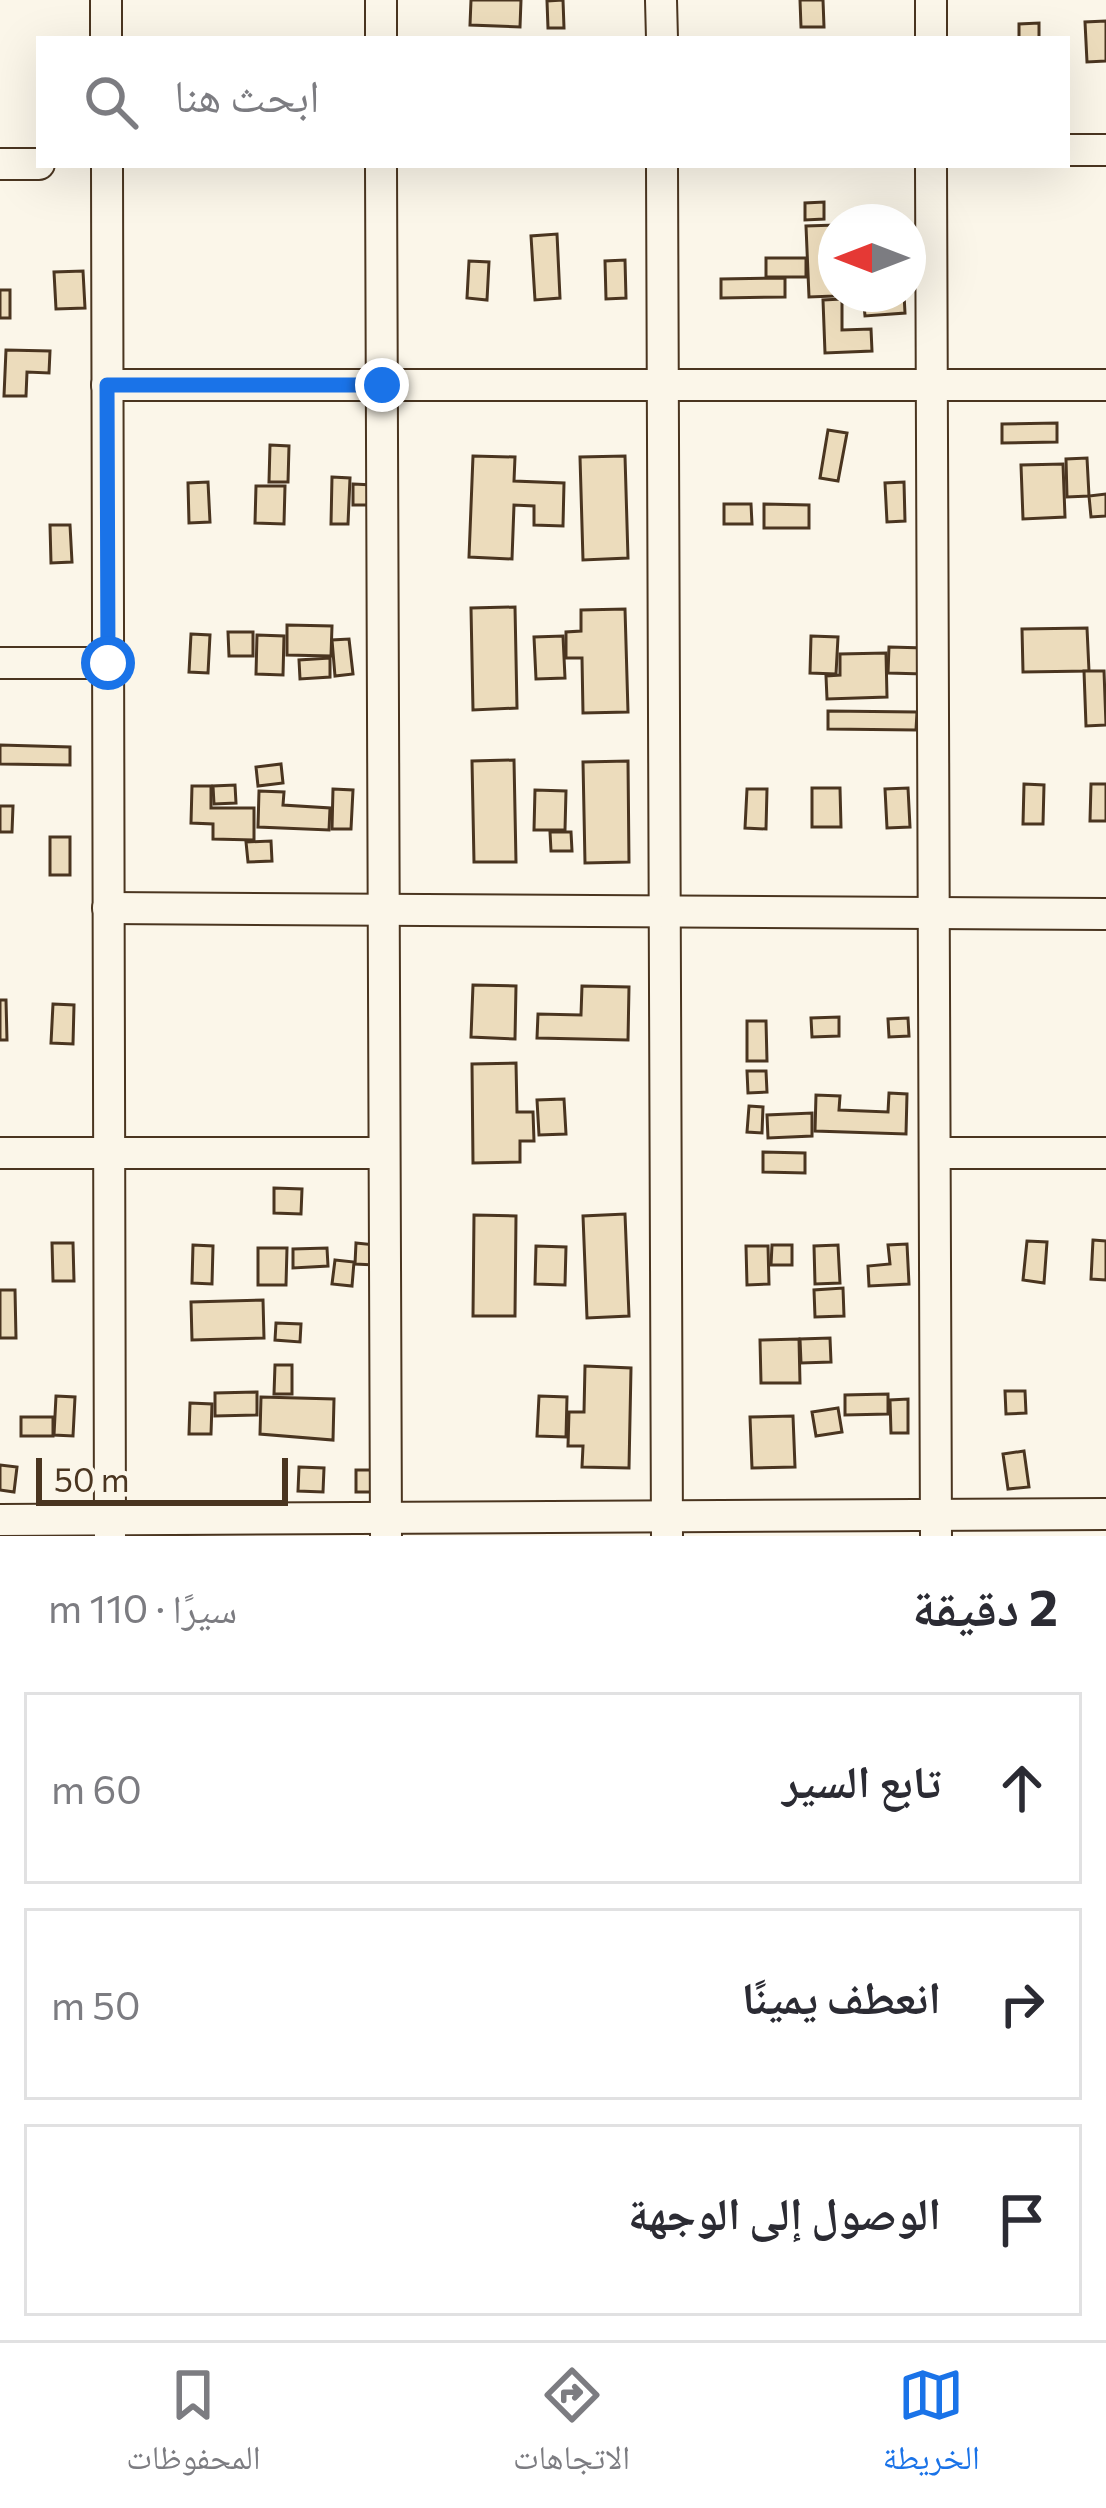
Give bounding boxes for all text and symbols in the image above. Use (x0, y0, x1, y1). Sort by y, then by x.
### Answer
search box (36, 36, 1070, 168)
text: ابحث هنا (174, 66, 320, 121)
icon: search (78, 69, 144, 135)
north arrow (818, 204, 926, 312)
route end (355, 358, 409, 412)
route start (81, 636, 135, 690)
scale bar (36, 1452, 288, 1505)
text: 50 m (54, 1458, 130, 1499)
text: 2 دقيقة (912, 1574, 1058, 1637)
text: سيرًا · 110 m (48, 1583, 237, 1631)
text: تابع السير (782, 1752, 941, 1807)
icon: ahead (989, 1755, 1055, 1821)
text: 60 m (51, 1764, 142, 1812)
text: انعطف يمينًا (742, 1968, 941, 2023)
icon: right (989, 1971, 1055, 2037)
text: 50 m (51, 1980, 140, 2028)
text: الوصول إلى الوجهة (628, 2184, 941, 2239)
icon: arrive (989, 2187, 1055, 2253)
tab: المحفوظات (126, 2362, 261, 2490)
tab: الاتجاهات (513, 2362, 630, 2490)
tab: الخريطة (883, 2362, 980, 2490)

